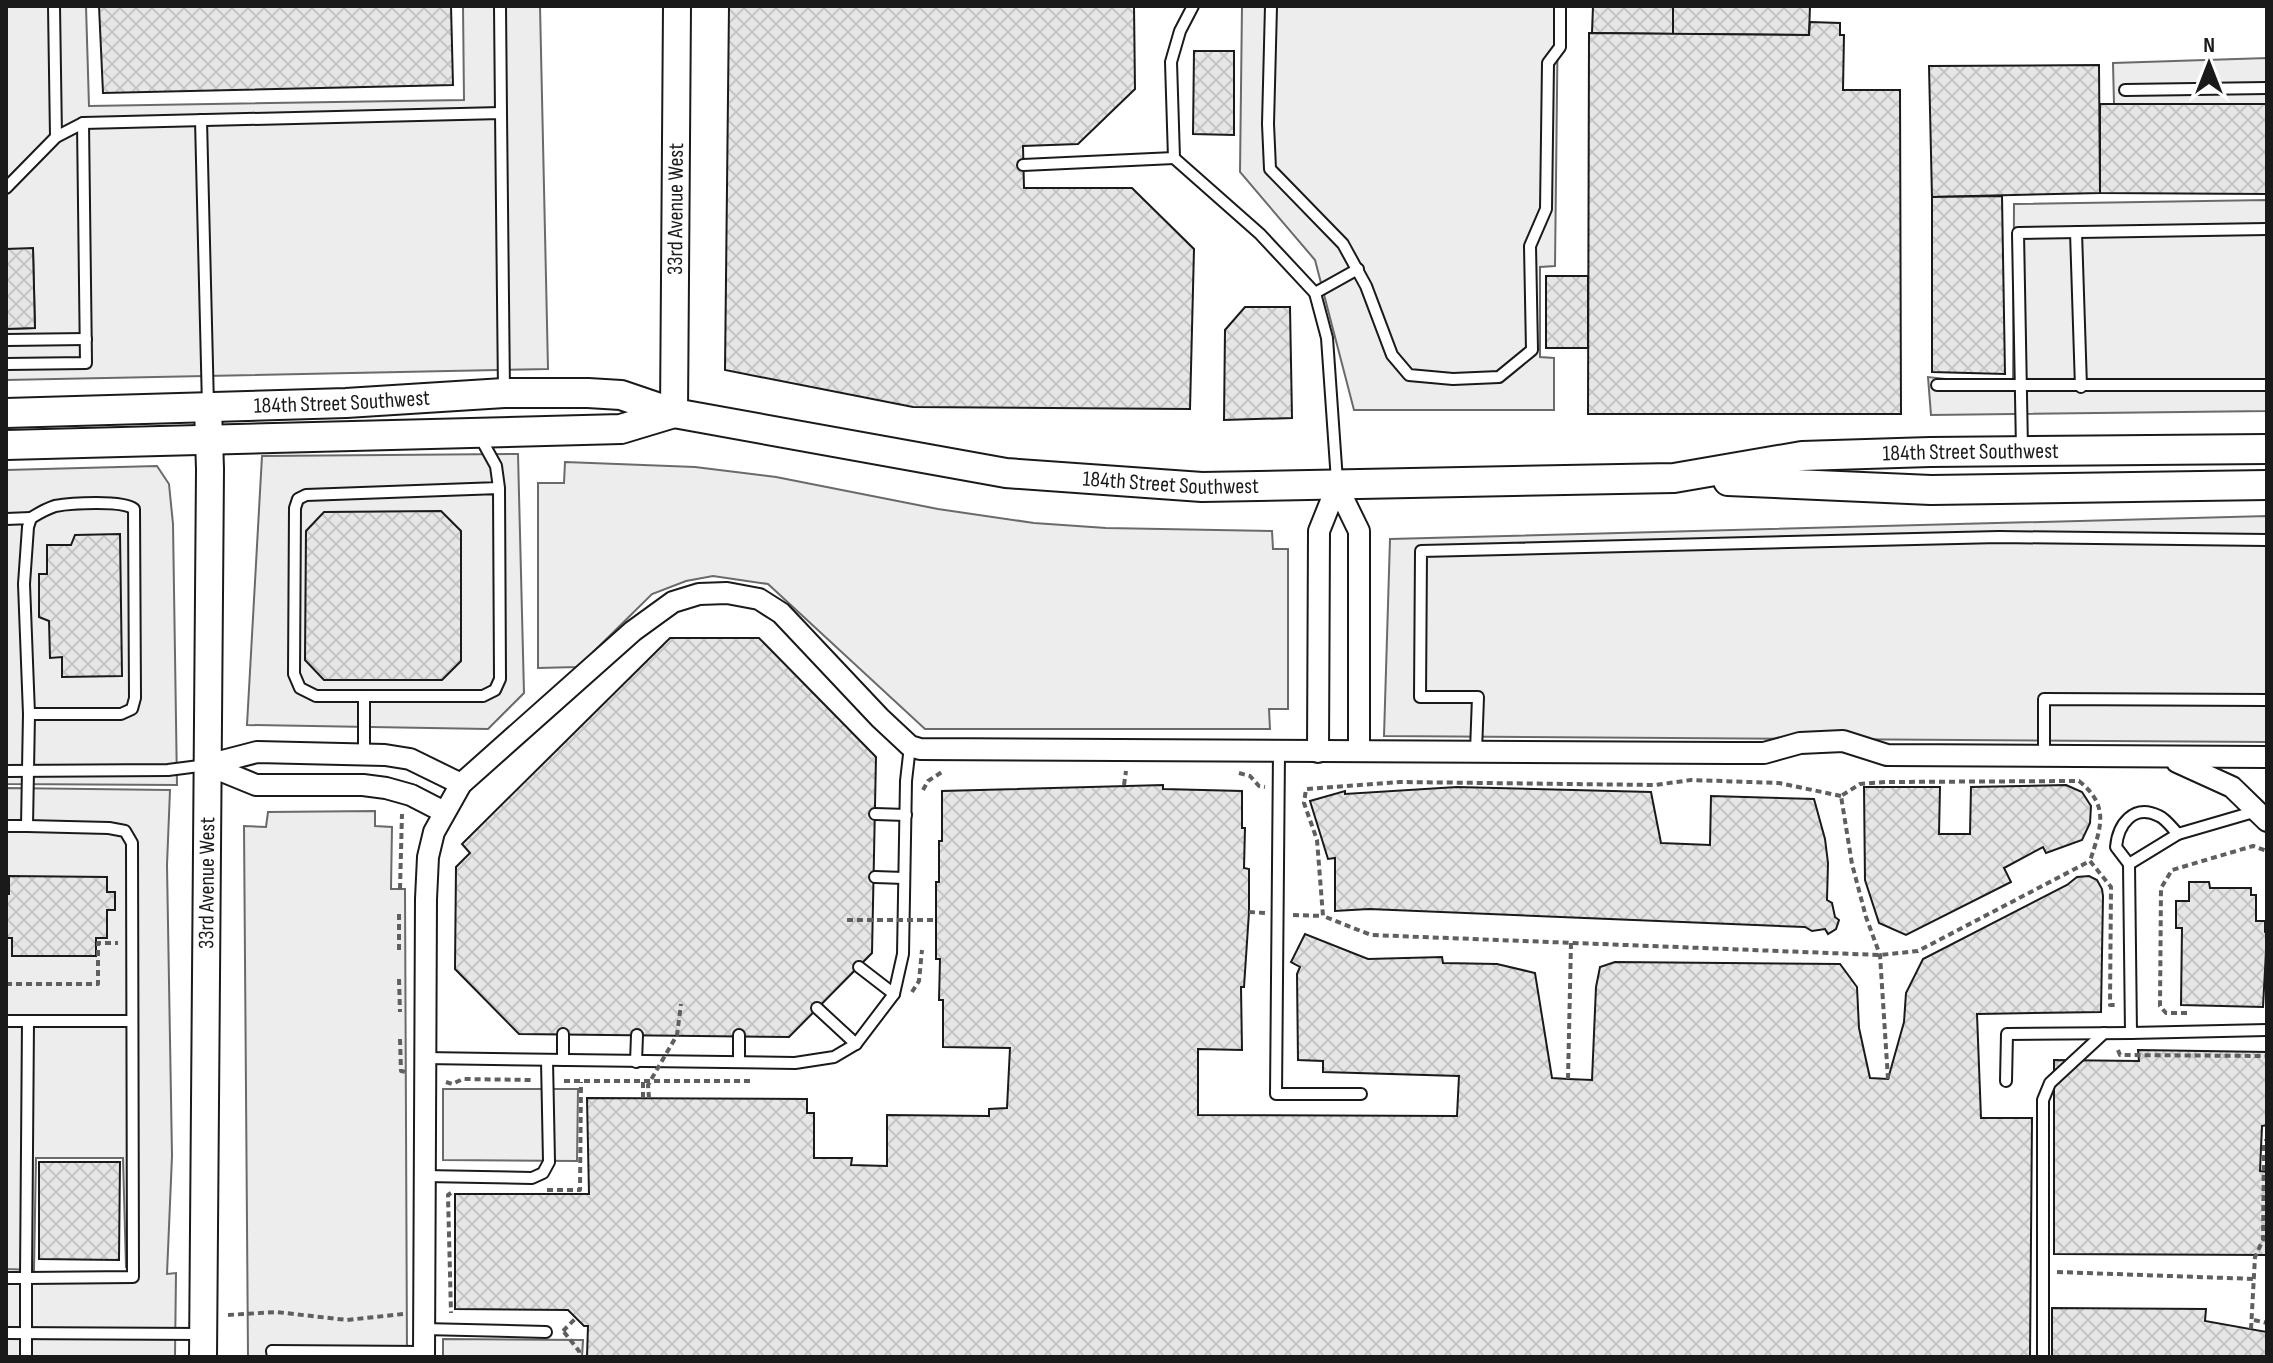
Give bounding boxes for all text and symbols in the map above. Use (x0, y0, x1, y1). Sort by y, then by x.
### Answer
north arrow (2169, 24, 2249, 104)
text: N (2203, 32, 2215, 59)
street label: 33rd Avenue West (662, 143, 689, 275)
street label: 184th Street Southwest (253, 384, 431, 419)
street label: 184th Street Southwest (1882, 437, 2059, 467)
street label: 184th Street Southwest (1082, 465, 1259, 501)
street label: 33rd Avenue West (193, 817, 221, 949)

